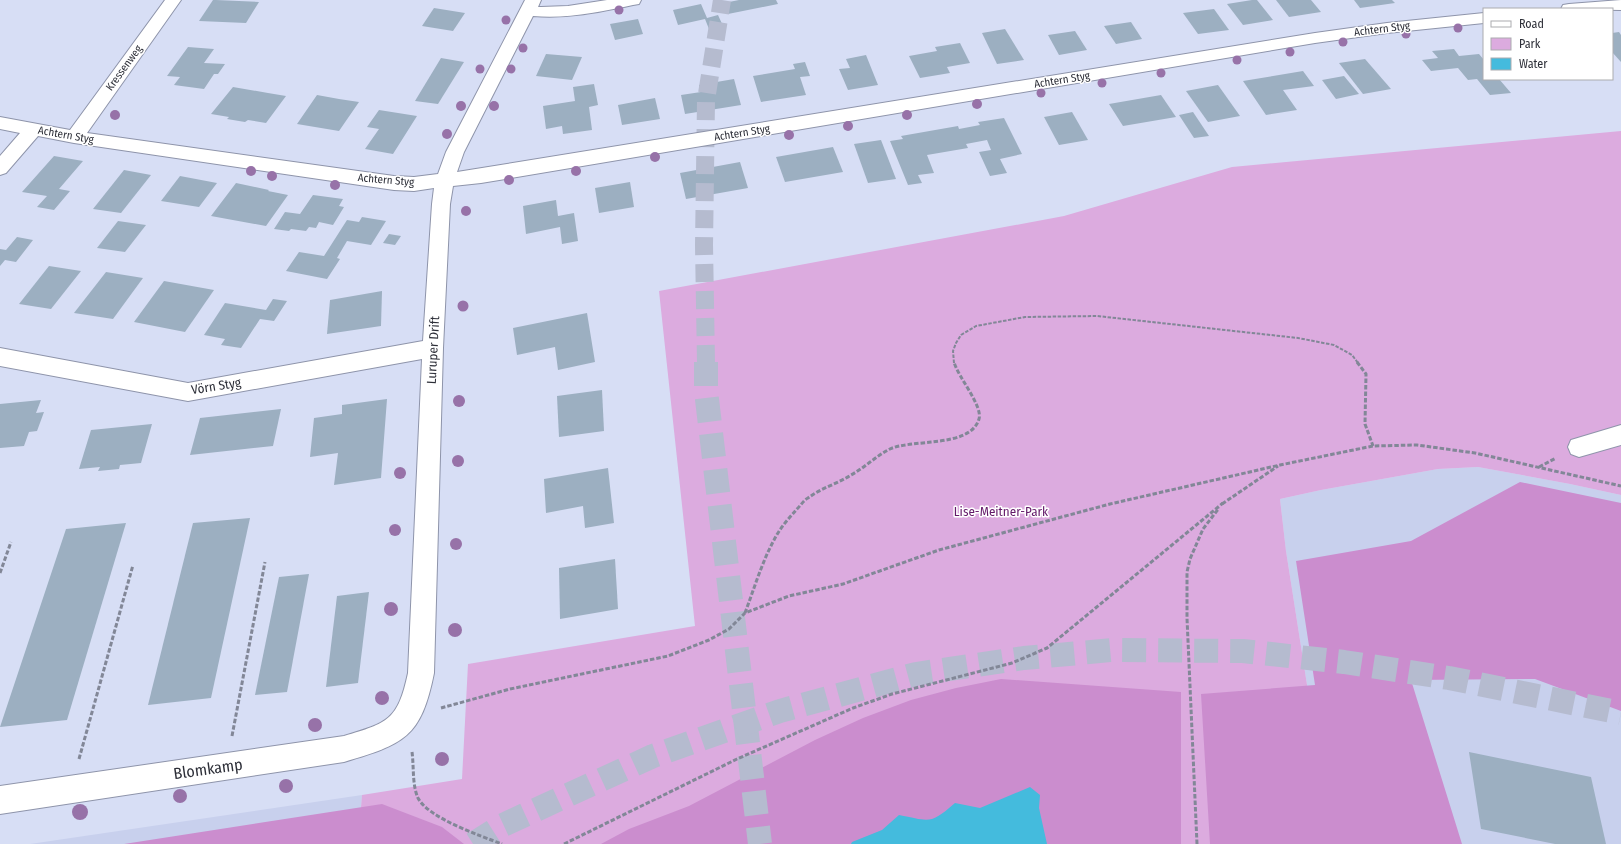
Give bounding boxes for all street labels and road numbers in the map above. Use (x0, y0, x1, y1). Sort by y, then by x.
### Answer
street label: Achtern Styg (1353, 19, 1412, 39)
street label: Kressenweg (103, 42, 145, 93)
street label: Achtern Styg (1033, 69, 1092, 91)
street label: Achtern Styg (713, 122, 772, 144)
street label: Achtern Styg (37, 124, 96, 146)
street label: Achtern Styg (357, 171, 416, 189)
street label: Luruper Drift (424, 315, 442, 384)
street label: Vörn Styg (190, 375, 243, 397)
street label: Blomkamp (172, 755, 244, 783)

